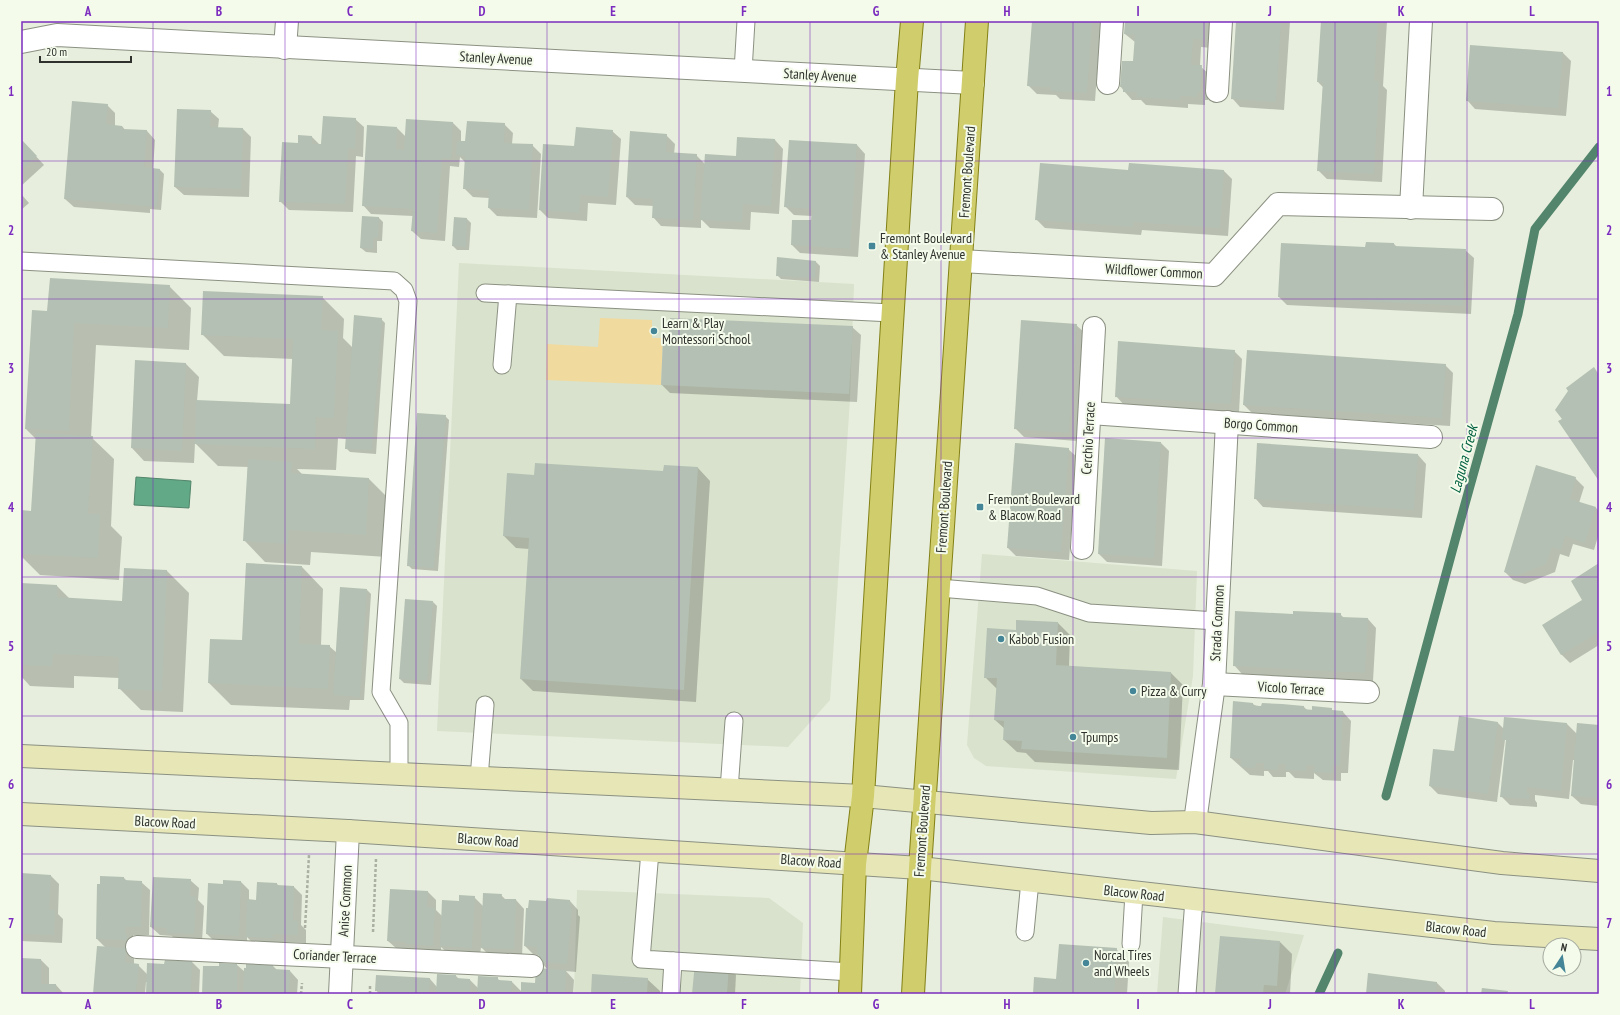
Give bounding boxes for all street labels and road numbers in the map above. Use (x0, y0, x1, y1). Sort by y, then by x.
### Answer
street label: Stanley Avenue (459, 47, 533, 69)
street label: Stanley Avenue (783, 64, 857, 86)
street label: Fremont Boulevard (955, 125, 979, 219)
street label: Wildflower Common (1105, 259, 1203, 283)
street label: Cerchio Terrace (1077, 401, 1099, 475)
street label: Borgo Common (1223, 413, 1299, 437)
street label: Fremont Boulevard (932, 460, 956, 554)
street label: Strada Common (1206, 584, 1228, 662)
street label: Vicolo Terrace (1256, 677, 1325, 699)
street label: Fremont Boulevard (910, 784, 934, 878)
street label: Blacow Road (134, 811, 196, 833)
street label: Blacow Road (457, 829, 519, 851)
street label: Blacow Road (780, 850, 842, 872)
street label: Anise Common (334, 865, 356, 937)
street label: Blacow Road (1103, 881, 1165, 905)
street label: Blacow Road (1425, 917, 1487, 941)
street label: Coriander Terrace (293, 945, 377, 967)

